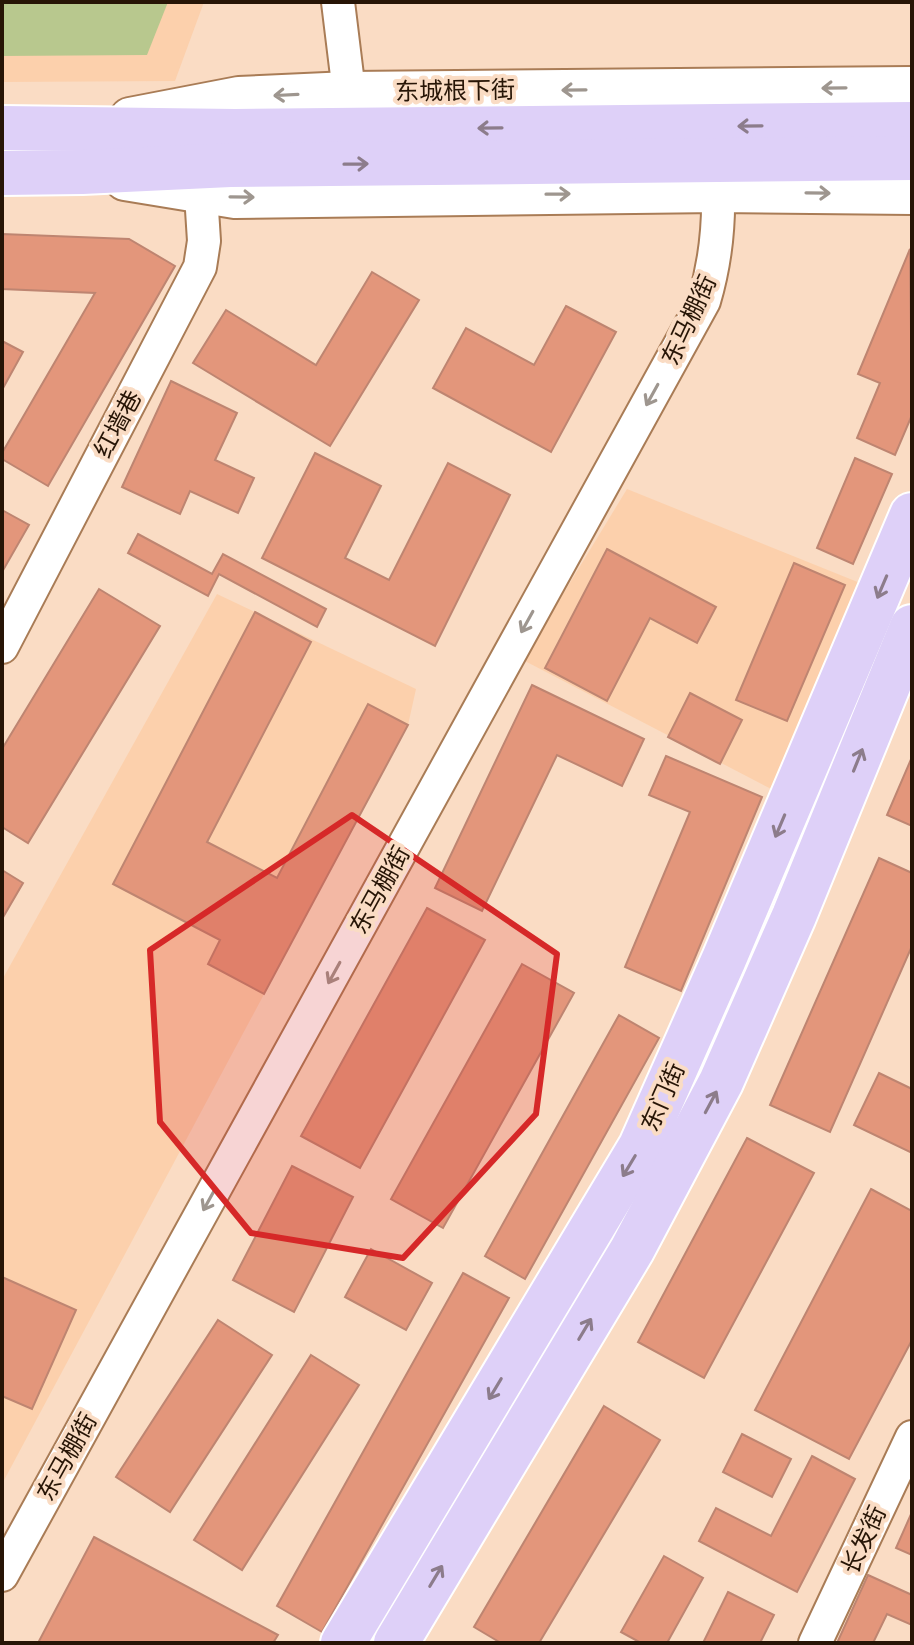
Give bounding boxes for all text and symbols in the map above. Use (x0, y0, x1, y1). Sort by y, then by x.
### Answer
street label: 东城根下街 (395, 74, 515, 107)
one-way arrow (821, 80, 848, 96)
one-way arrow (561, 82, 588, 98)
one-way arrow (273, 88, 300, 103)
one-way arrow (737, 118, 764, 134)
one-way arrow (477, 121, 504, 136)
one-way arrow (342, 156, 369, 171)
one-way arrow (804, 185, 831, 201)
one-way arrow (544, 186, 571, 202)
one-way arrow (228, 190, 255, 205)
street label: 东马棚街 (654, 270, 723, 370)
one-way arrow (644, 382, 660, 406)
street label: 红墙巷 (87, 385, 148, 463)
one-way arrow (873, 574, 888, 599)
one-way arrow (519, 610, 534, 634)
one-way arrow (851, 748, 866, 773)
one-way arrow (772, 813, 787, 838)
street label: 东马棚街 (343, 840, 416, 939)
one-way arrow (326, 960, 341, 984)
street label: 东门街 (634, 1058, 691, 1136)
one-way arrow (703, 1091, 719, 1114)
one-way arrow (621, 1154, 637, 1177)
one-way arrow (200, 1188, 216, 1212)
one-way arrow (577, 1318, 593, 1341)
one-way arrow (487, 1377, 503, 1400)
street label: 东马棚街 (30, 1407, 103, 1506)
street label: 长发街 (834, 1501, 893, 1579)
one-way arrow (429, 1565, 445, 1588)

